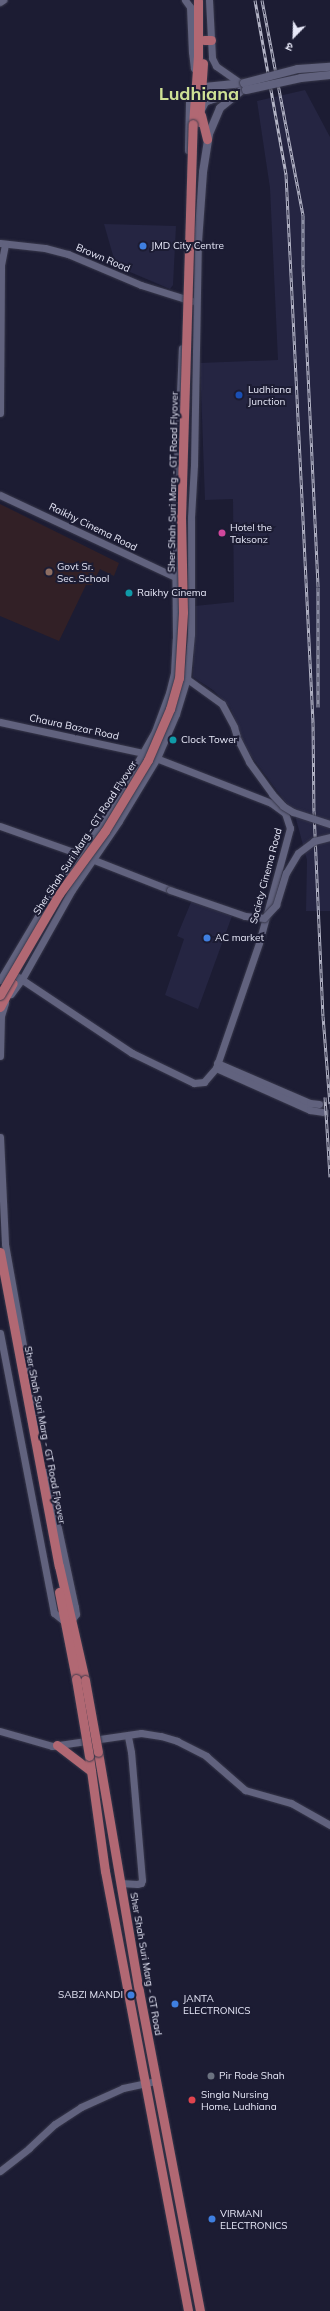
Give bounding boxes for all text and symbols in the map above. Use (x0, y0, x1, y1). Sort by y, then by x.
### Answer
north arrow (274, 16, 314, 56)
text: उ (284, 39, 295, 55)
district label: Ludhiana (159, 83, 239, 105)
place label: JMD City Centre (151, 240, 224, 252)
street label: Brown Road (74, 241, 132, 275)
marker: JMD City Centre (138, 241, 148, 251)
place label: Ludhiana Junction (248, 383, 291, 406)
marker: Ludhiana Junction (233, 389, 245, 401)
street label: Sher Shah Suri Marg - GT Road Flyover (165, 392, 181, 572)
street label: Raikhy Cinema Road (47, 500, 139, 554)
place label: Hotel the Taksonz (230, 521, 272, 544)
marker: Hotel the Taksonz (217, 528, 227, 538)
place label: Govt Sr. Sec. School (57, 560, 109, 584)
marker: Govt Sr. Sec. School (44, 567, 54, 577)
place label: Raikhy Cinema (137, 587, 206, 599)
marker: Raikhy Cinema (124, 588, 134, 598)
street label: Chaura Bazar Road (28, 712, 120, 742)
place label: Clock Tower (181, 734, 237, 746)
marker: Clock Tower (168, 735, 178, 745)
street label: Sher Shah Suri Marg - GT Road Flyover (31, 759, 139, 917)
street label: Society Cinema Road (247, 827, 285, 925)
place label: AC market (215, 932, 264, 944)
marker: AC market (202, 933, 212, 943)
street label: Sher Shah Suri Marg - GT Road Flyover (22, 1345, 68, 1525)
street label: Sher Shah Suri Marg - GT Road (128, 1892, 164, 2036)
place label: SABZI MANDI (58, 1989, 123, 2001)
marker: SABZI MANDI (126, 1990, 136, 2000)
place label: JANTA ELECTRONICS (183, 1992, 251, 2016)
marker: JANTA ELECTRONICS (170, 1999, 180, 2009)
place label: Pir Rode Shah (219, 2070, 285, 2082)
marker: Pir Rode Shah (206, 2071, 216, 2081)
place label: Singla Nursing Home, Ludhiana (201, 2088, 277, 2112)
marker: Singla Nursing Home, Ludhiana (186, 2094, 198, 2106)
place label: VIRMANI ELECTRONICS (220, 2207, 288, 2230)
marker: VIRMANI ELECTRONICS (207, 2214, 217, 2224)

